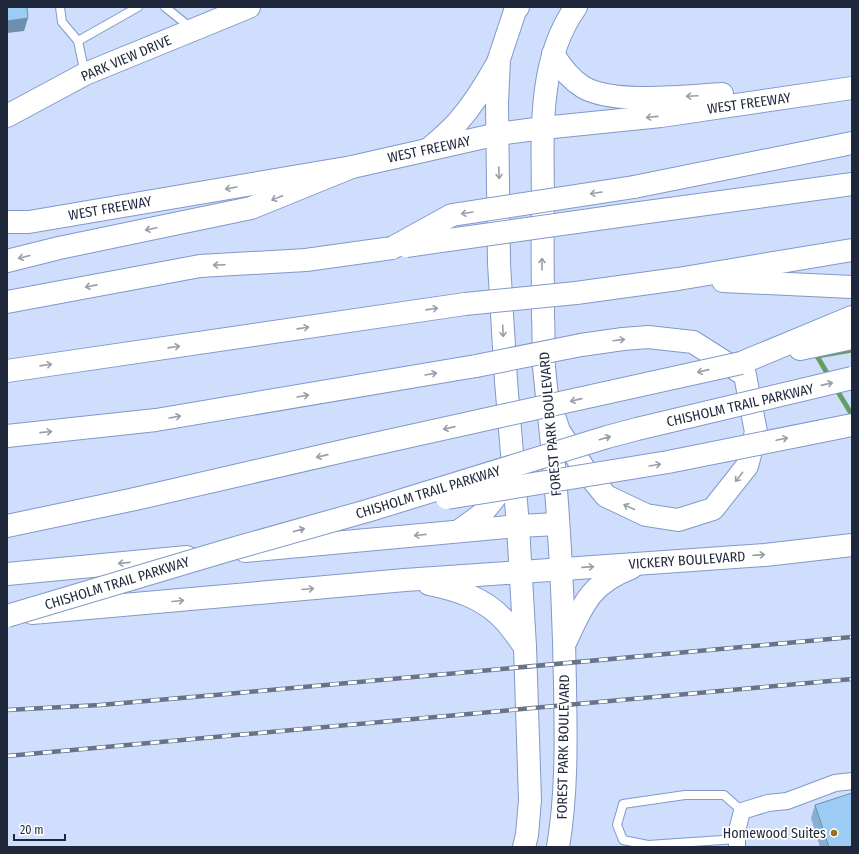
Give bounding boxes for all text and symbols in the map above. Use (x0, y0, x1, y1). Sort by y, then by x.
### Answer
street label: PARK VIEW DRIVE (78, 32, 174, 85)
street label: WEST FREEWAY (706, 89, 792, 118)
one-way arrow (686, 92, 699, 100)
one-way arrow (646, 113, 659, 121)
street label: WEST FREEWAY (386, 132, 472, 167)
one-way arrow (495, 166, 503, 179)
one-way arrow (224, 184, 237, 192)
one-way arrow (589, 189, 602, 197)
street label: WEST FREEWAY (67, 193, 153, 224)
one-way arrow (271, 194, 283, 202)
one-way arrow (461, 209, 474, 217)
one-way arrow (145, 226, 158, 234)
one-way arrow (18, 254, 31, 262)
one-way arrow (538, 258, 546, 271)
one-way arrow (213, 261, 226, 269)
one-way arrow (85, 283, 98, 291)
one-way arrow (425, 305, 438, 313)
one-way arrow (296, 324, 309, 332)
one-way arrow (499, 324, 506, 337)
one-way arrow (612, 336, 625, 344)
one-way arrow (167, 343, 180, 351)
street label: FOREST PARK BOULEVARD (536, 351, 565, 497)
one-way arrow (39, 361, 52, 369)
one-way arrow (696, 368, 709, 376)
one-way arrow (424, 370, 437, 378)
street label: CHISHOLM TRAIL PARKWAY (665, 380, 815, 431)
one-way arrow (820, 380, 833, 388)
one-way arrow (296, 391, 309, 399)
one-way arrow (570, 396, 583, 404)
one-way arrow (168, 413, 181, 421)
one-way arrow (443, 424, 456, 432)
one-way arrow (39, 428, 52, 436)
one-way arrow (599, 434, 612, 441)
one-way arrow (775, 435, 788, 443)
one-way arrow (316, 453, 329, 461)
one-way arrow (648, 460, 661, 468)
street label: CHISHOLM TRAIL PARKWAY (354, 462, 503, 523)
one-way arrow (734, 471, 743, 482)
one-way arrow (623, 502, 635, 510)
one-way arrow (293, 526, 306, 533)
one-way arrow (414, 531, 427, 538)
street label: VICKERY BOULEVARD (628, 548, 746, 573)
one-way arrow (752, 552, 765, 559)
street label: CHISHOLM TRAIL PARKWAY (43, 553, 192, 614)
one-way arrow (118, 559, 131, 567)
one-way arrow (581, 564, 594, 571)
one-way arrow (301, 585, 314, 593)
one-way arrow (171, 597, 184, 605)
street label: FOREST PARK BOULEVARD (554, 674, 573, 820)
scale bar (14, 816, 65, 842)
text: 20 m (20, 823, 44, 837)
place label: Homewood Suites (723, 825, 826, 842)
marker: Homewood Suites (829, 828, 839, 838)

